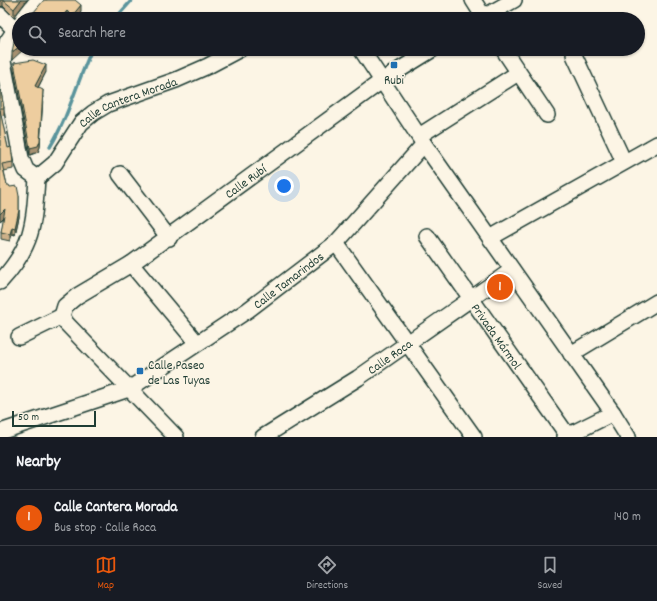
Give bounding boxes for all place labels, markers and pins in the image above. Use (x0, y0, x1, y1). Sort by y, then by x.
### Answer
marker: Rubi (389, 60, 399, 70)
place label: Rubi (384, 72, 405, 91)
pin: 1 (487, 272, 513, 302)
place label: Calle Paseo de Las Tuyas (148, 357, 210, 391)
marker: Calle Paseo de Las Tuyas (135, 366, 145, 376)

